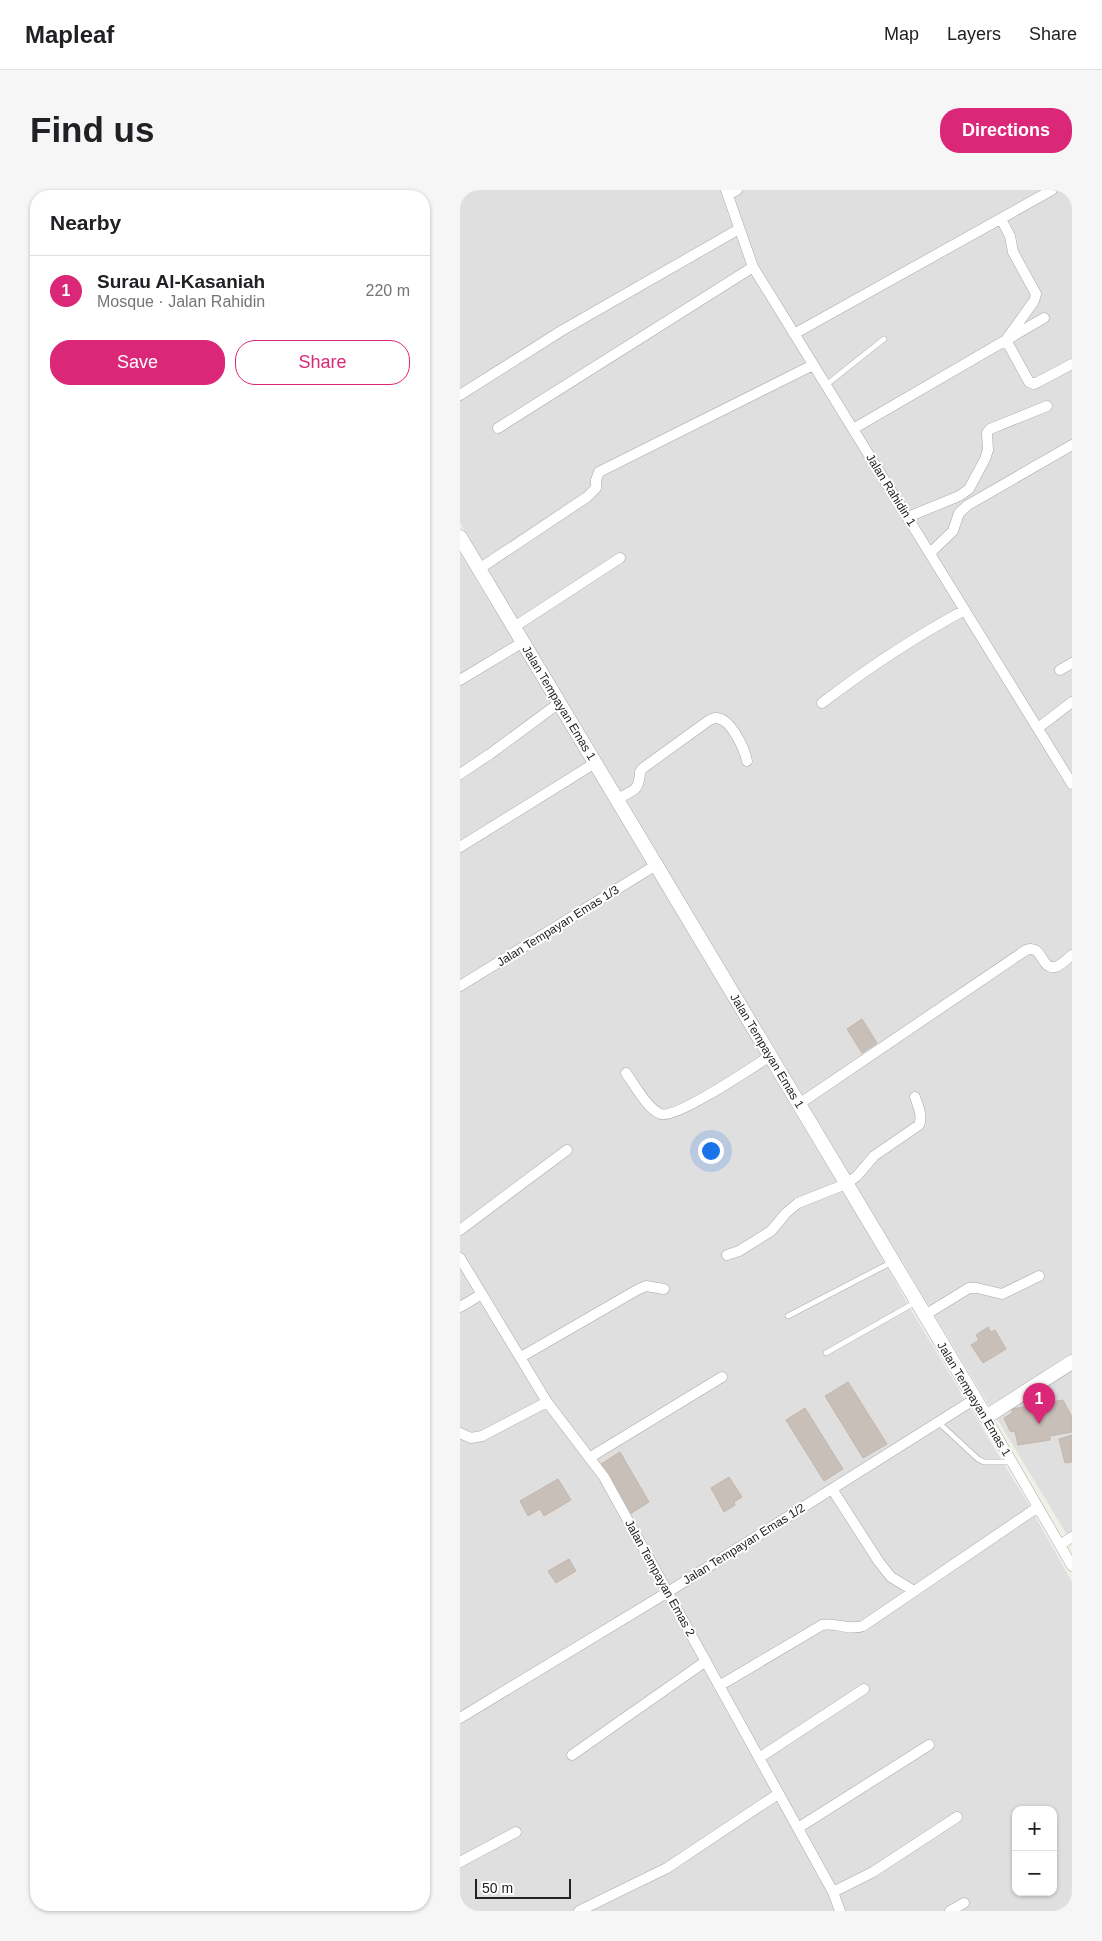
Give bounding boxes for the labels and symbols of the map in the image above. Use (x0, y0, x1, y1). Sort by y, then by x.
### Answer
street label: Jalan Rahidin 1 (863, 451, 919, 529)
street label: Jalan Tempayan Emas 1 (519, 643, 599, 763)
street label: Jalan Tempayan Emas 1/3 (494, 882, 622, 969)
street label: Jalan Tempayan Emas 1 (727, 991, 807, 1111)
your location (698, 1138, 724, 1164)
street label: Jalan Tempayan Emas 1 (934, 1339, 1014, 1459)
pin: 1 (1023, 1383, 1055, 1424)
street label: Jalan Tempayan Emas 1/2 (680, 1500, 808, 1587)
street label: Jalan Tempayan Emas 2 (622, 1517, 698, 1639)
scale bar (475, 1876, 571, 1899)

